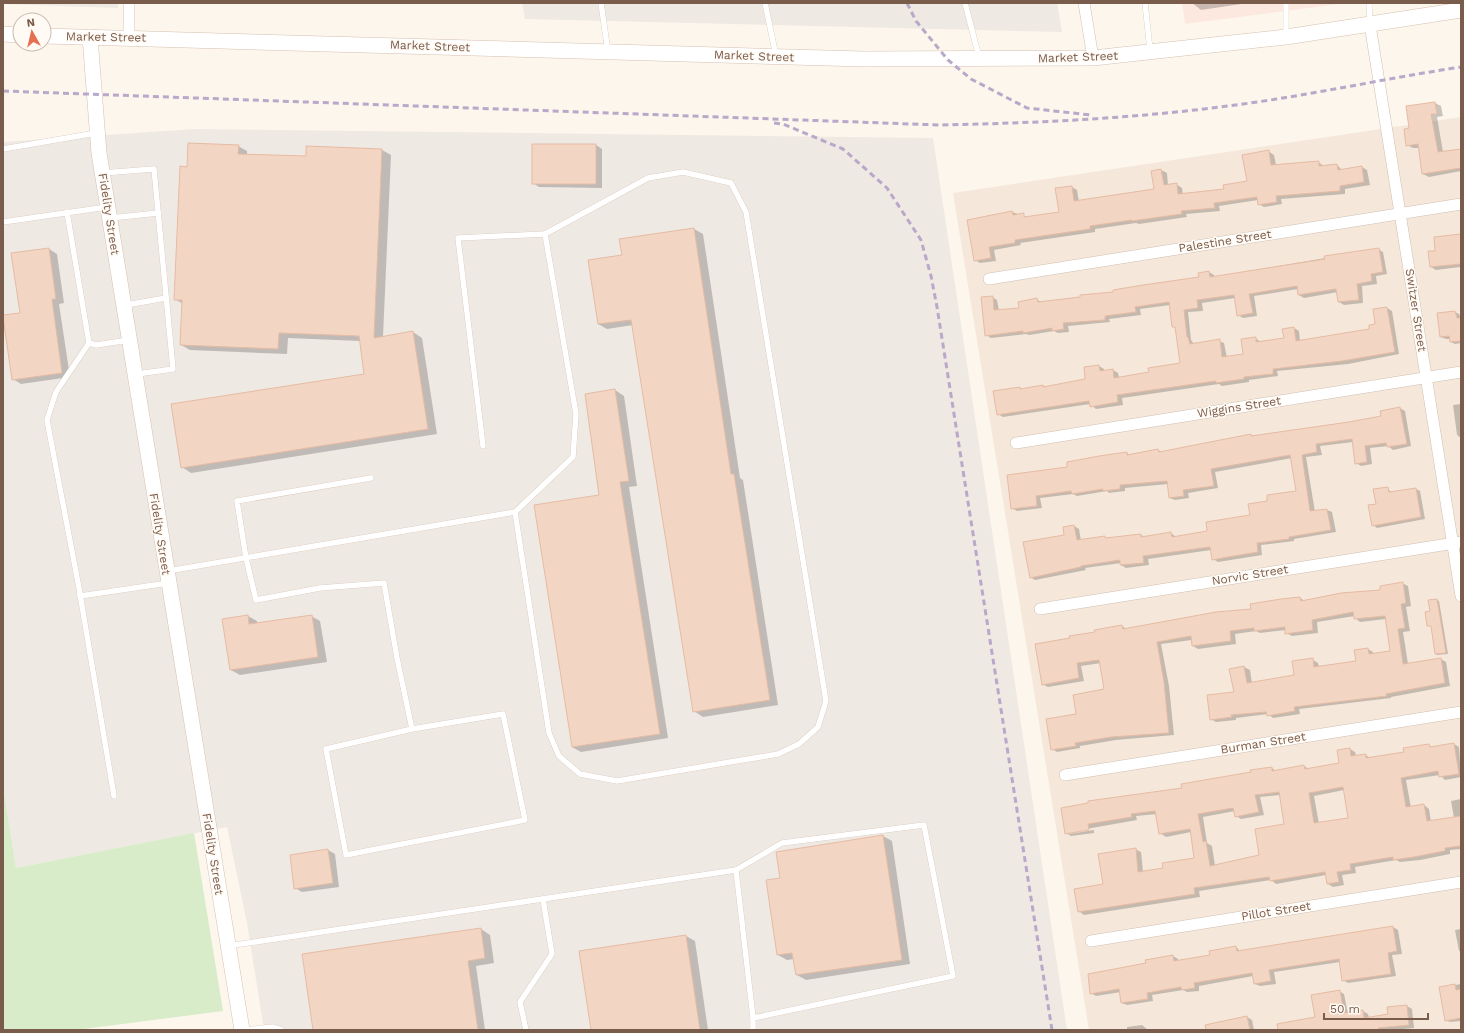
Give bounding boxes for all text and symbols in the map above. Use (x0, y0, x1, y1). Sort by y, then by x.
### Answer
north arrow (12, 12, 52, 52)
text: N (26, 16, 36, 30)
street label: Market Street (66, 29, 146, 45)
street label: Market Street (390, 38, 470, 54)
street label: Market Street (714, 48, 794, 64)
street label: Market Street (1038, 49, 1118, 65)
street label: Fidelity Street (96, 172, 122, 256)
street label: Palestine Street (1178, 227, 1272, 255)
street label: Switzer Street (1403, 267, 1429, 353)
street label: Wiggins Street (1196, 393, 1282, 421)
street label: Fidelity Street (147, 492, 173, 576)
street label: Norvic Street (1211, 562, 1289, 588)
street label: Burman Street (1219, 729, 1307, 757)
street label: Fidelity Street (200, 812, 226, 896)
street label: Pillot Street (1240, 899, 1312, 923)
scale bar (1324, 995, 1428, 1021)
text: 50 m (1330, 1002, 1360, 1016)

